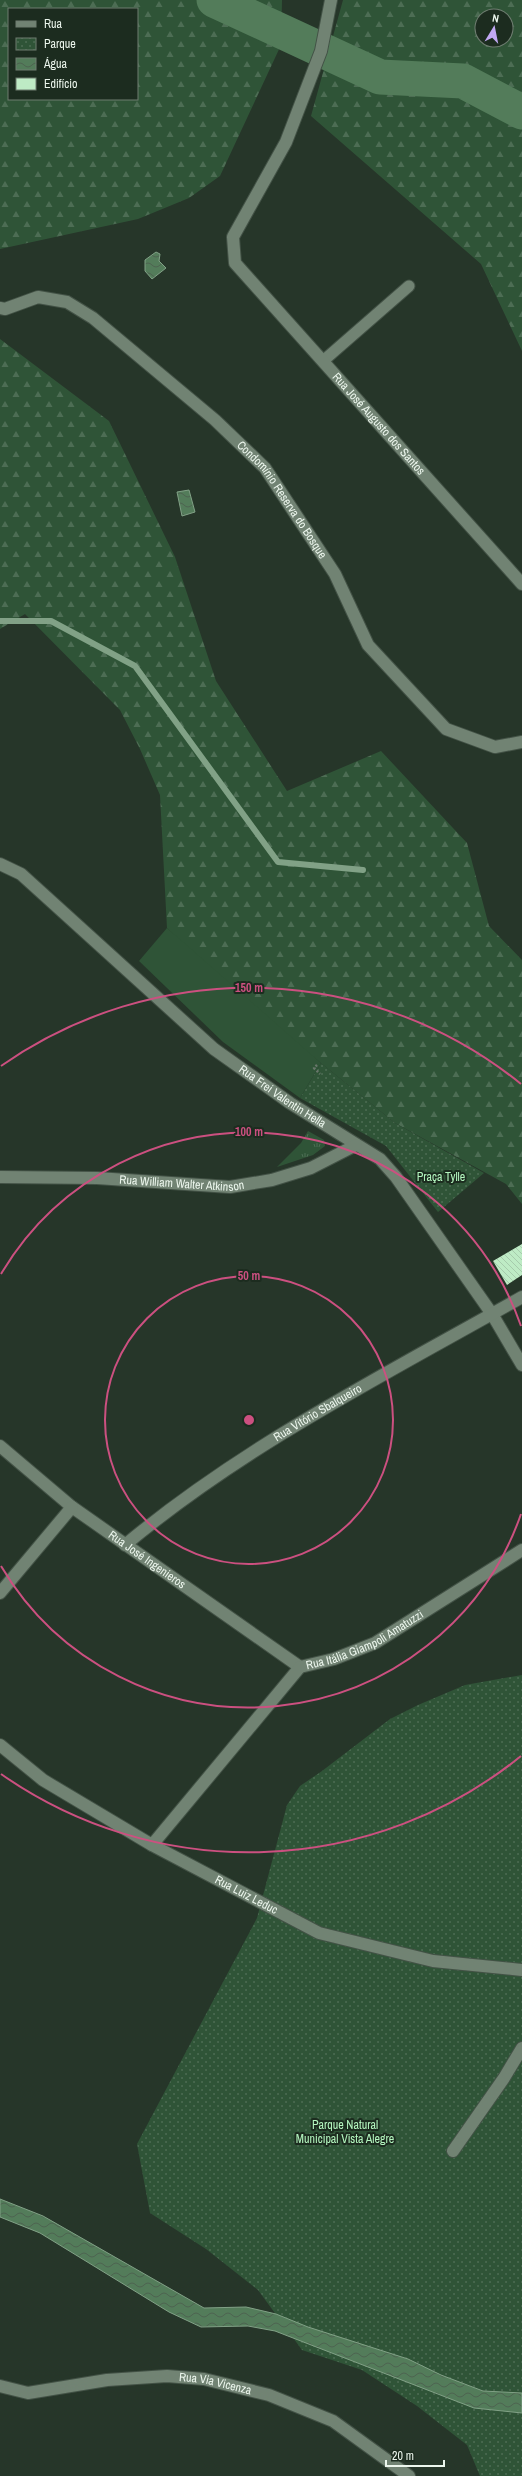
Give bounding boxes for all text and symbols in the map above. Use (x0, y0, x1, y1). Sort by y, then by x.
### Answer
legend (8, 8, 138, 100)
north arrow (474, 8, 514, 48)
text: N (491, 11, 500, 26)
text: Rua (44, 16, 63, 32)
text: Parque (44, 36, 76, 52)
text: Água (43, 56, 68, 72)
text: Edifício (44, 76, 77, 92)
street label: Rua José Augusto dos Santos (329, 369, 429, 478)
street label: Condomínio Reserva do Bosque (233, 437, 331, 562)
text: 150 m (235, 980, 263, 996)
street label: Rua Frei Valentin Hella (236, 1061, 329, 1132)
text: 100 m (235, 1124, 263, 1140)
park label: Praça Tylle (417, 1169, 465, 1185)
street label: Rua William Walter Atkinson (119, 1172, 245, 1195)
text: 50 m (238, 1268, 260, 1284)
street label: Rua Vitório Sbalqueiro (270, 1380, 365, 1445)
centre of rings (242, 1413, 256, 1427)
street label: Rua José Ingenieros (105, 1527, 189, 1592)
street label: Rua Itália Giampoli Amatuzzi (304, 1606, 426, 1673)
street label: Rua Luiz Leduc (212, 1872, 281, 1918)
park label: Parque Natural Municipal Vista Alegre (296, 2117, 394, 2147)
street label: Rua Via Vicenza (178, 2369, 254, 2399)
scale bar (386, 2442, 444, 2468)
text: 20 m (392, 2448, 414, 2464)

